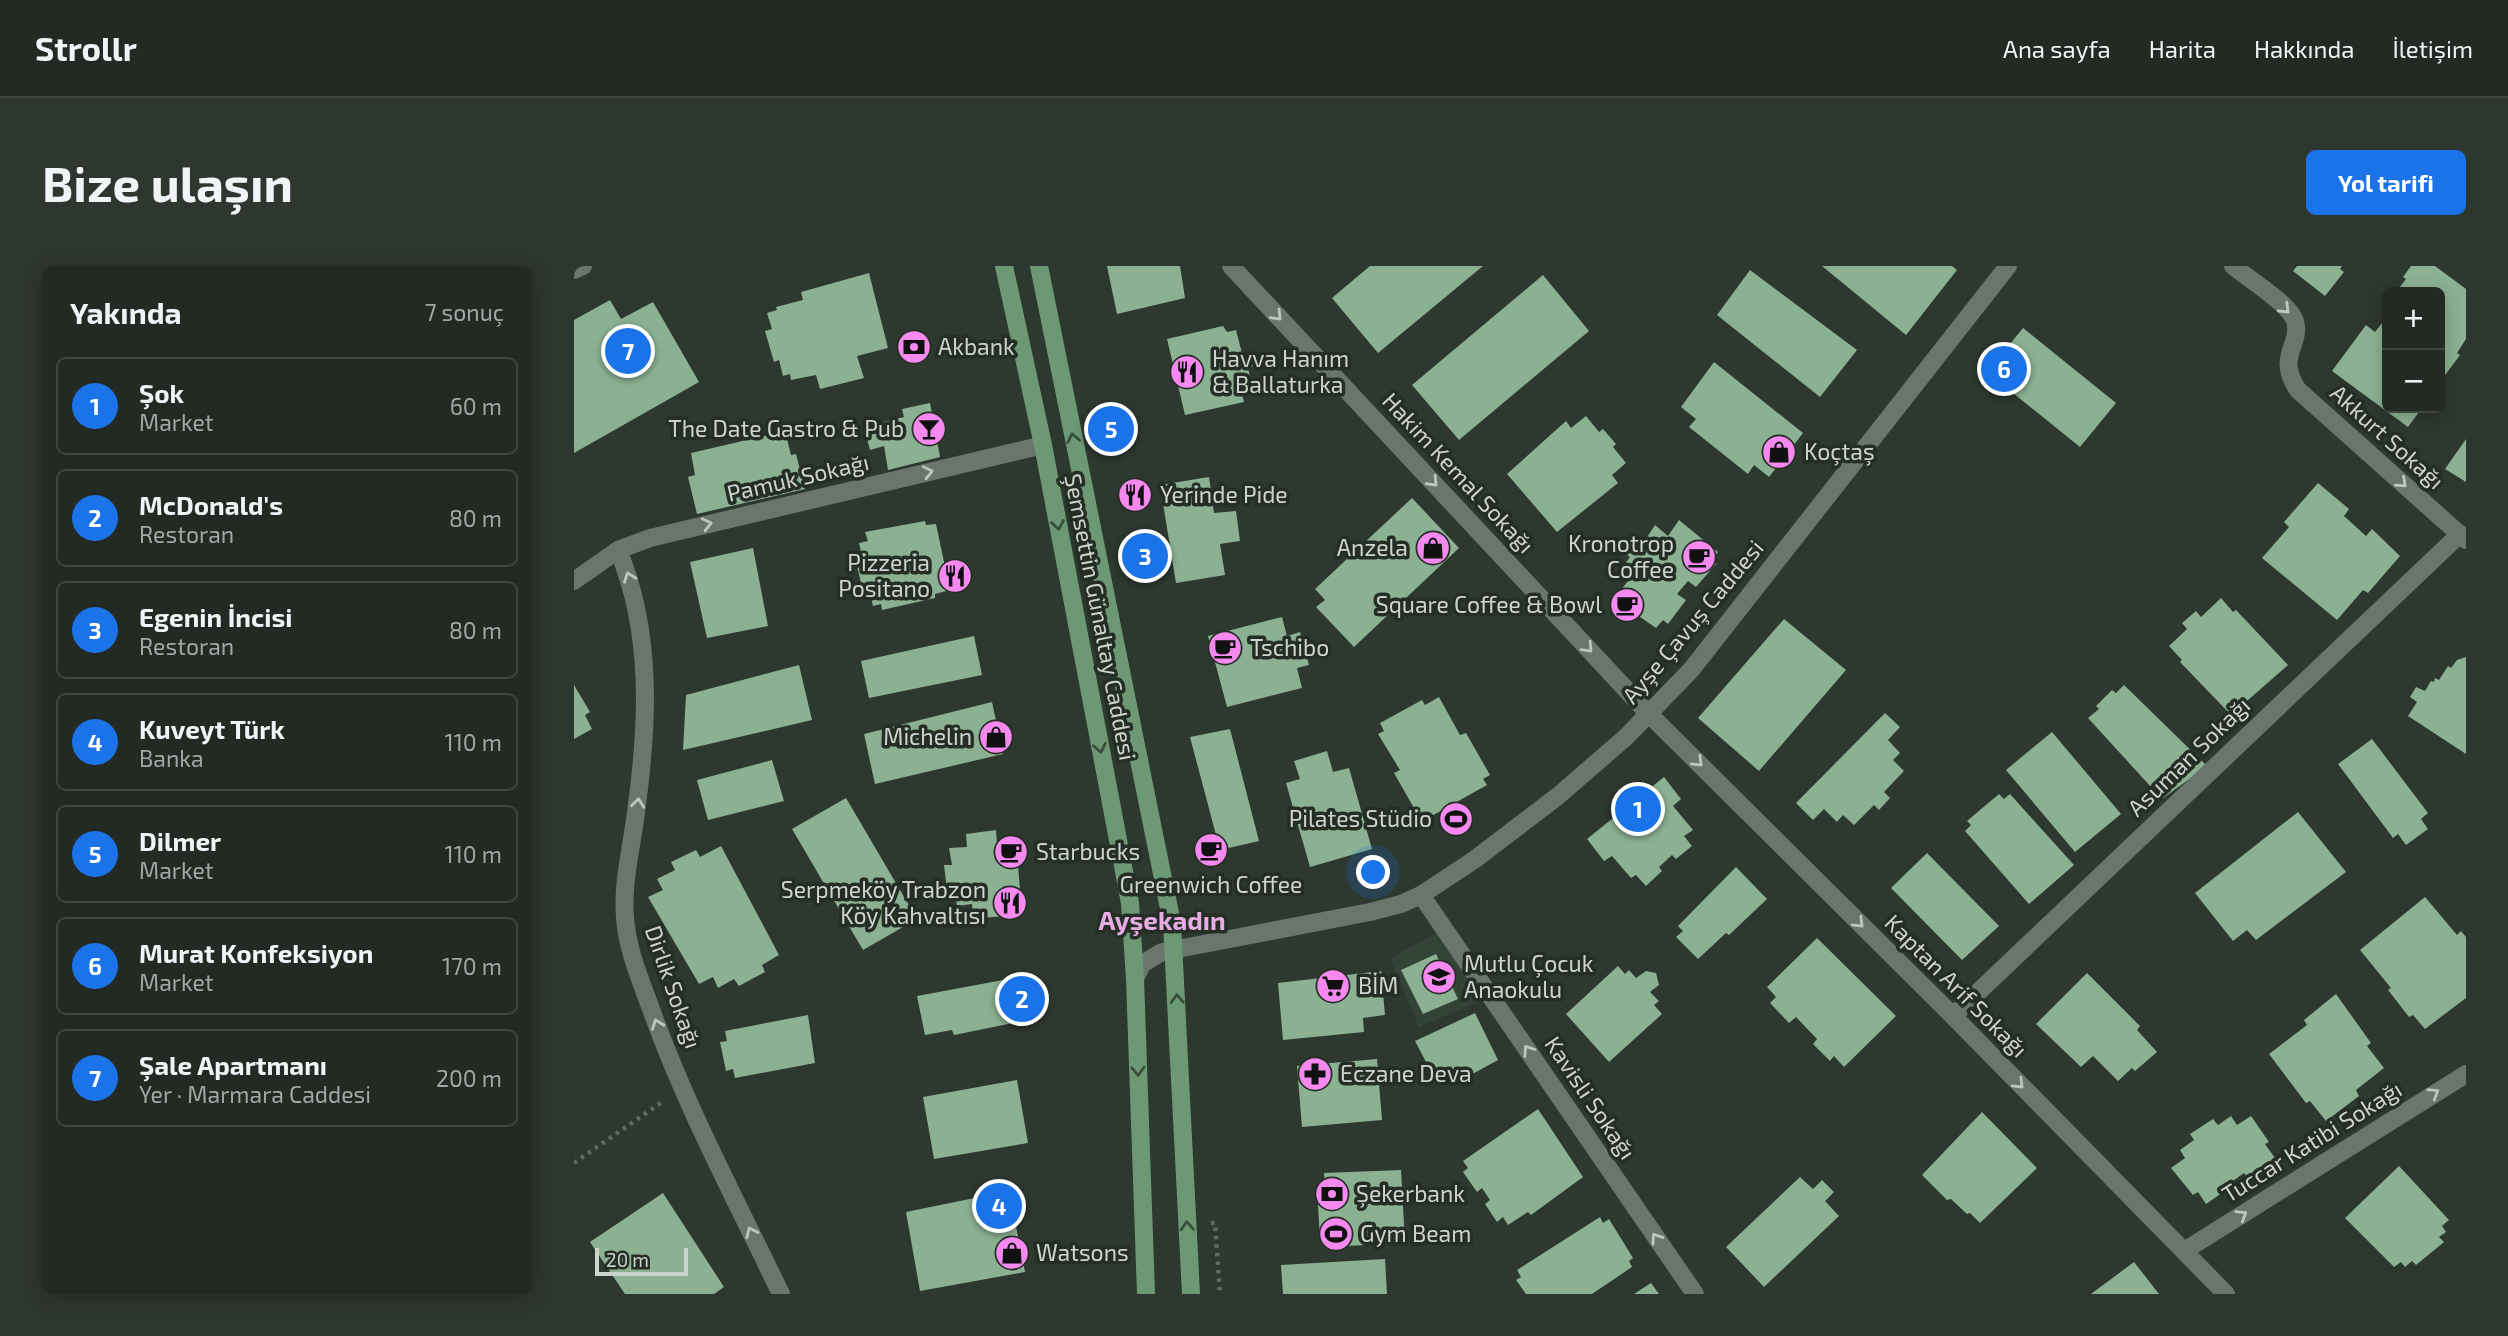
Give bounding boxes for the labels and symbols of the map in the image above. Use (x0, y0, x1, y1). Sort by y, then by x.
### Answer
one-way arrow (2277, 301, 2290, 314)
one-way arrow (1269, 308, 1281, 321)
pin: 7 (605, 325, 651, 377)
bank icon: Akbank (895, 328, 933, 366)
place label: Akbank (938, 332, 1015, 360)
pin: 6 (1981, 343, 2027, 395)
place label: Havva Hanım & Ballaturka (1212, 344, 1349, 398)
restaurant icon: Havva Hanım & Ballaturka (1168, 353, 1206, 391)
street label: Akkurt Sokağı (2325, 378, 2450, 494)
street label: Hakim Kemal Sokağı (1377, 386, 1540, 558)
pin: 5 (1088, 403, 1134, 455)
bar icon: The Date Gastro & Pub (910, 410, 948, 448)
place label: The Date Gastro & Pub (668, 414, 904, 442)
one-way arrow (1066, 432, 1081, 444)
shop icon: Koçtaş (1760, 433, 1798, 471)
place label: Koçtaş (1804, 437, 1875, 466)
street label: Pamuk Sokağı (724, 447, 871, 507)
one-way arrow (922, 466, 934, 480)
street label: Şemsettin Günaltay Caddesi (1058, 471, 1143, 763)
one-way arrow (1424, 474, 1437, 487)
one-way arrow (2394, 475, 2407, 487)
restaurant icon: Yerinde Pide (1116, 476, 1154, 514)
place label: Yerinde Pide (1160, 480, 1288, 508)
one-way arrow (701, 518, 713, 532)
one-way arrow (1049, 519, 1064, 531)
shop icon: Anzela (1414, 529, 1452, 567)
place label: Kronotrop Coffee (1568, 529, 1674, 583)
pin: 3 (1122, 530, 1168, 582)
place label: Anzela (1337, 533, 1408, 561)
street label: Ayşe Çavuş Caddesi (1616, 534, 1770, 709)
cafe icon: Kronotrop Coffee (1680, 538, 1718, 576)
place label: Pizzeria Positano (838, 548, 930, 602)
restaurant icon: Pizzeria Positano (936, 557, 974, 595)
one-way arrow (623, 572, 637, 584)
cafe icon: Square Coffee & Bowl (1608, 586, 1646, 624)
place label: Square Coffee & Bowl (1376, 590, 1602, 618)
cafe icon: Tschibo (1206, 629, 1244, 667)
place label: Tschibo (1250, 633, 1329, 661)
one-way arrow (1580, 640, 1592, 653)
street label: Asuman Sokağı (2121, 691, 2255, 822)
shop icon: Michelin (977, 718, 1015, 756)
place label: Michelin (883, 722, 972, 750)
one-way arrow (1092, 742, 1107, 754)
one-way arrow (1689, 754, 1702, 767)
pin: 1 (1615, 783, 1661, 835)
one-way arrow (630, 797, 645, 809)
sports icon: Pilates Stüdio (1437, 800, 1475, 838)
place label: Pilates Stüdio (1289, 804, 1432, 832)
cafe icon: Greenwich Coffee (1192, 831, 1230, 869)
cafe icon: Starbucks (992, 833, 1030, 871)
place label: Starbucks (1036, 837, 1140, 865)
your location (1356, 855, 1390, 889)
place label: Greenwich Coffee (1120, 870, 1302, 898)
place label: Serpmeköy Trabzon Köy Kahvaltısı (781, 875, 986, 929)
restaurant icon: Serpmeköy Trabzon Köy Kahvaltısı (991, 884, 1029, 922)
district label: Ayşekadın (1098, 904, 1226, 937)
street label: Kaptan Arif Sokağı (1879, 908, 2034, 1063)
one-way arrow (1851, 914, 1864, 927)
street label: Dirlik Sokağı (640, 921, 708, 1052)
place label: Mutlu Çocuk Anaokulu (1464, 949, 1594, 1003)
school or university icon: Mutlu Çocuk Anaokulu (1420, 958, 1458, 996)
supermarket icon: BİM (1314, 967, 1352, 1005)
place label: BİM (1358, 971, 1398, 999)
pin: 2 (999, 973, 1045, 1025)
one-way arrow (1169, 993, 1184, 1004)
one-way arrow (651, 1019, 665, 1031)
street label: Kavisli Sokağı (1539, 1031, 1642, 1164)
one-way arrow (1524, 1045, 1536, 1058)
pharmacy icon: Eczane Deva (1296, 1055, 1334, 1093)
place label: Eczane Deva (1340, 1059, 1472, 1087)
one-way arrow (1131, 1065, 1146, 1076)
street label: Tuccar Katibi Sokağı (2216, 1074, 2407, 1208)
one-way arrow (2011, 1076, 2024, 1089)
one-way arrow (2427, 1089, 2440, 1102)
bank icon: Şekerbank (1313, 1175, 1351, 1213)
place label: Şekerbank (1356, 1179, 1465, 1208)
pin: 4 (976, 1180, 1022, 1232)
one-way arrow (2234, 1210, 2247, 1223)
sports icon: Gym Beam (1317, 1215, 1355, 1253)
place label: Gym Beam (1360, 1219, 1471, 1247)
one-way arrow (1180, 1220, 1195, 1231)
one-way arrow (745, 1227, 759, 1239)
one-way arrow (1652, 1233, 1664, 1246)
shop icon: Watsons (993, 1234, 1031, 1272)
place label: Watsons (1036, 1238, 1129, 1266)
scale bar (595, 1245, 688, 1277)

